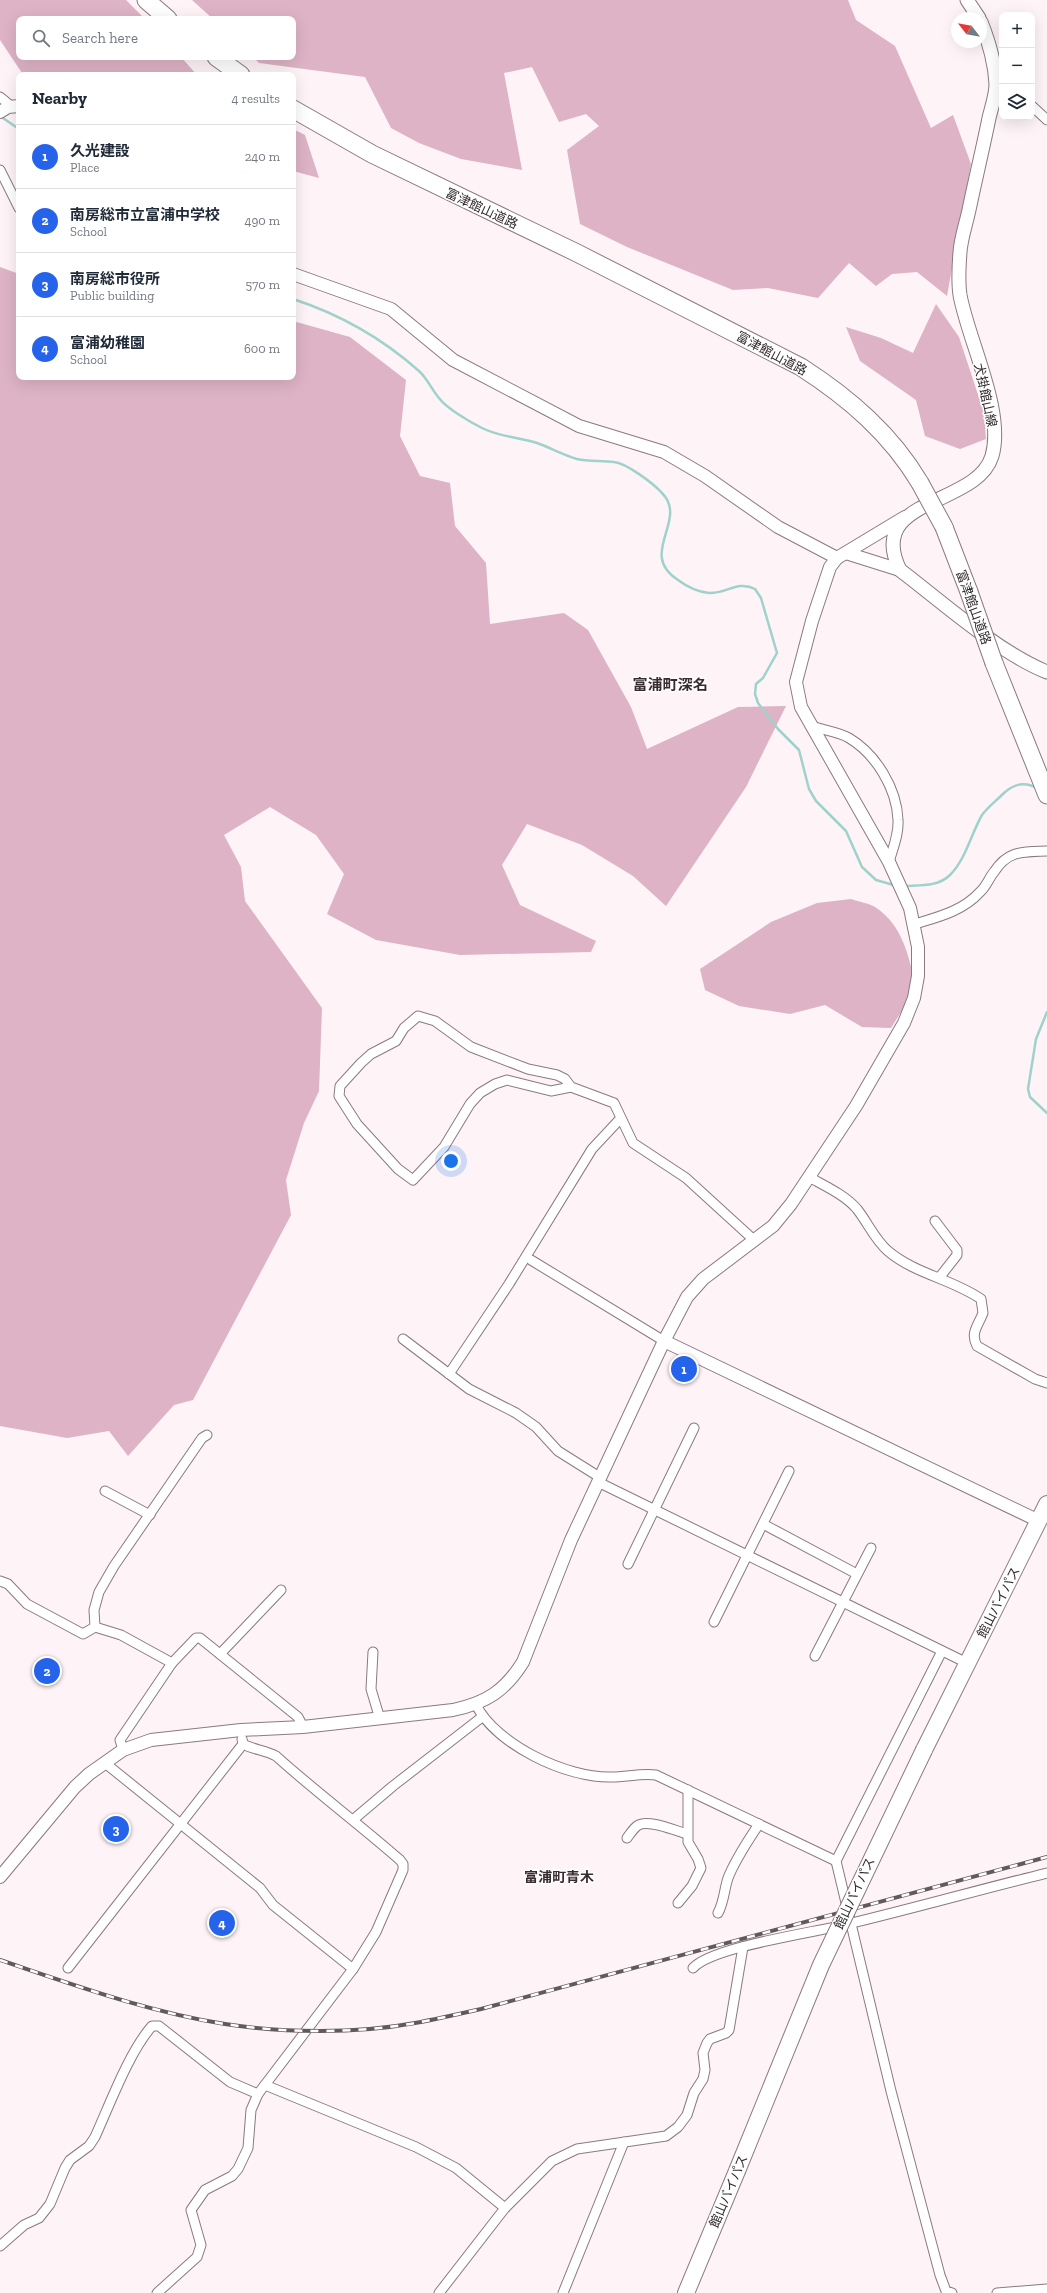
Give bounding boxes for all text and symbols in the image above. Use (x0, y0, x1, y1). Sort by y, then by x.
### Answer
north arrow (951, 12, 987, 48)
map controls (999, 12, 1035, 120)
button: + (999, 12, 1035, 48)
search box (16, 16, 296, 60)
icon: search (30, 27, 52, 49)
text: Search here (62, 29, 138, 47)
button: − (999, 48, 1035, 84)
button: layers (999, 84, 1035, 120)
text: Nearby (32, 88, 87, 108)
text: 4 results (232, 91, 280, 106)
text: 久光建設 (70, 142, 130, 160)
text: 1 (42, 149, 48, 164)
text: 240 m (245, 149, 280, 164)
text: Place (70, 160, 99, 175)
street label: 富津館山道路 (443, 185, 520, 232)
text: 南房総市立富浦中学校 (70, 206, 220, 224)
text: 2 (42, 213, 48, 228)
text: 490 m (244, 213, 280, 228)
text: School (70, 224, 107, 239)
text: 南房総市役所 (70, 270, 160, 288)
text: 3 (42, 277, 48, 292)
text: 570 m (246, 277, 280, 292)
text: Public building (70, 288, 154, 303)
street label: 富津館山道路 (734, 329, 810, 378)
text: 富浦幼稚園 (70, 334, 145, 352)
text: 4 (41, 341, 49, 356)
text: 600 m (244, 341, 280, 356)
text: School (70, 352, 107, 367)
street label: 犬掛館山線 (971, 362, 1000, 428)
street label: 富津館山道路 (953, 568, 994, 646)
district label: 富浦町深名 (632, 676, 708, 694)
your location (441, 1151, 461, 1171)
pin: 1 (671, 1354, 697, 1384)
street label: 館山バイパス (974, 1564, 1023, 1640)
pin: 2 (34, 1656, 60, 1686)
pin: 3 (103, 1814, 129, 1844)
street label: 館山バイパス (831, 1855, 878, 1932)
district label: 富浦町青木 (524, 1869, 594, 1886)
pin: 4 (209, 1908, 235, 1938)
street label: 館山バイパス (706, 2152, 751, 2230)

